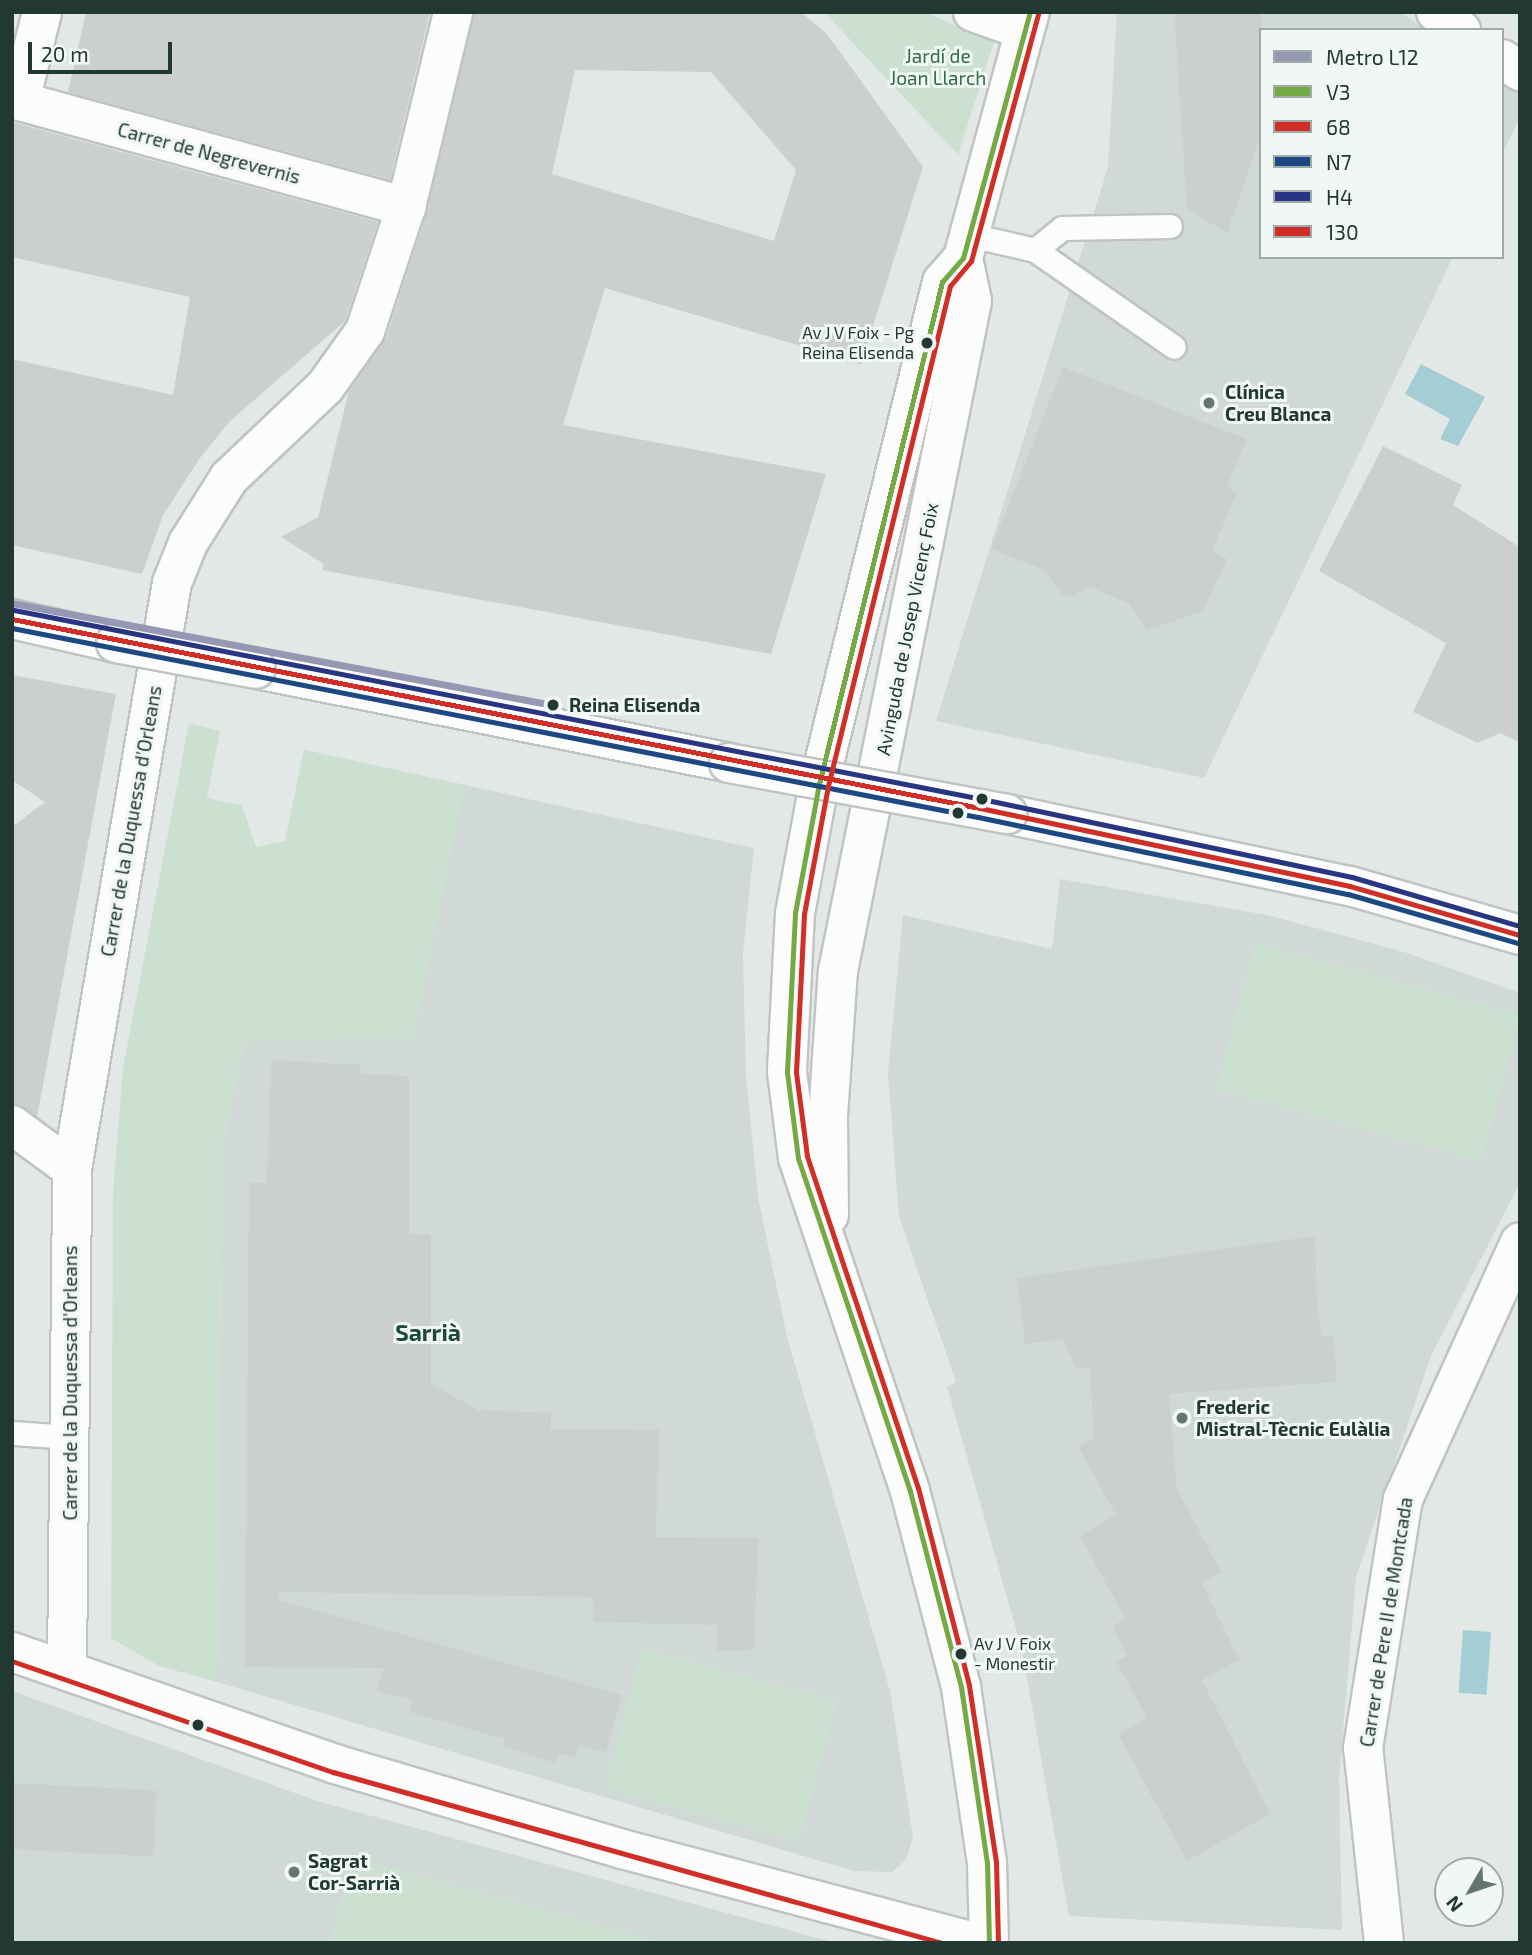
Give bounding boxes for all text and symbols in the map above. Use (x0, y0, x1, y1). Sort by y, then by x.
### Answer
scale bar (32, 28, 175, 72)
legend (1259, 28, 1504, 259)
text: 20 m (41, 41, 89, 66)
text: Metro L12 (1326, 44, 1419, 69)
park label: Jardí de Joan Llarch (890, 45, 986, 89)
text: V3 (1326, 79, 1350, 104)
text: 68 (1326, 114, 1351, 139)
street label: Carrer de Negrevernis (115, 118, 303, 188)
text: N7 (1326, 149, 1352, 174)
text: H4 (1326, 184, 1353, 209)
text: 130 (1326, 219, 1359, 244)
place label: Av J V Foix - Pg Reina Elisenda (801, 323, 914, 363)
marker: Av J V Foix - Pg Reina Elisenda (920, 336, 934, 350)
place label: Clínica Creu Blanca (1225, 381, 1331, 425)
marker: Clínica Creu Blanca (1199, 393, 1219, 413)
street label: Avinguda de Josep Vicenç Foix (871, 500, 943, 758)
street label: Carrer de la Duquessa d'Orleans (96, 683, 166, 959)
place label: Reina Elisenda (569, 694, 700, 716)
marker: Reina Elisenda (543, 695, 563, 715)
unlabelled marker (975, 792, 989, 806)
unlabelled marker (951, 806, 965, 820)
street label: Carrer de la Duquessa d'Orleans (59, 1245, 81, 1521)
district label: Sarrià (395, 1318, 461, 1346)
place label: Frederic Mistral-Tècnic Eulàlia (1196, 1396, 1390, 1440)
marker: Frederic Mistral-Tècnic Eulàlia (1174, 1410, 1190, 1426)
street label: Carrer de Pere II de Montcada (1355, 1495, 1417, 1749)
place label: Av J V Foix - Monestir (974, 1634, 1055, 1674)
marker: Av J V Foix - Monestir (954, 1647, 968, 1661)
unlabelled marker (191, 1718, 205, 1732)
place label: Sagrat Cor-Sarrià (308, 1850, 400, 1894)
north arrow (1434, 1857, 1504, 1927)
marker: Sagrat Cor-Sarrià (286, 1864, 302, 1880)
text: N (1441, 1892, 1467, 1917)

